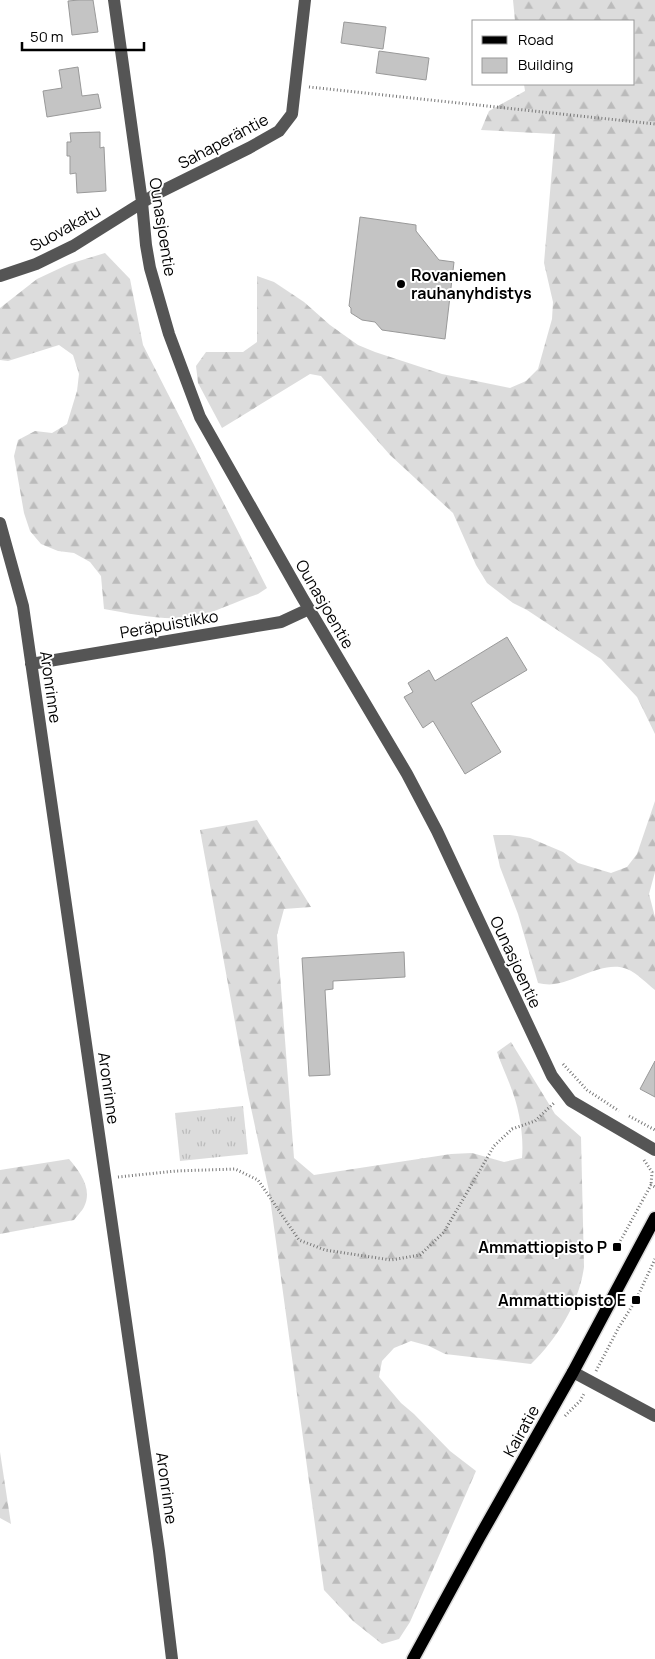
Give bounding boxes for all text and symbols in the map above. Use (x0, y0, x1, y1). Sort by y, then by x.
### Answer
scale bar (22, 20, 145, 52)
legend (472, 20, 635, 85)
text: 50 m (30, 26, 64, 47)
text: Road (518, 29, 554, 50)
text: Building (518, 54, 573, 75)
street label: Sahaperäntie (174, 108, 272, 174)
street label: Ounasjoentie (144, 176, 182, 278)
street label: Suovakatu (26, 200, 104, 256)
place label: Rovaniemen rauhanyhdistys (411, 264, 532, 304)
marker: Rovaniemen rauhanyhdistys (395, 278, 407, 290)
street label: Ounasjoentie (291, 555, 359, 653)
street label: Peräpuistikko (118, 605, 220, 643)
street label: Aronrinne (35, 650, 67, 724)
street label: Ounasjoentie (485, 912, 547, 1012)
street label: Aronrinne (93, 1051, 125, 1125)
place label: Ammattiopisto P (478, 1236, 607, 1258)
marker: Ammattiopisto P (611, 1241, 623, 1253)
place label: Ammattiopisto E (498, 1289, 626, 1311)
marker: Ammattiopisto E (630, 1294, 642, 1306)
street label: Kairatie (498, 1401, 544, 1461)
street label: Aronrinne (151, 1451, 183, 1525)

